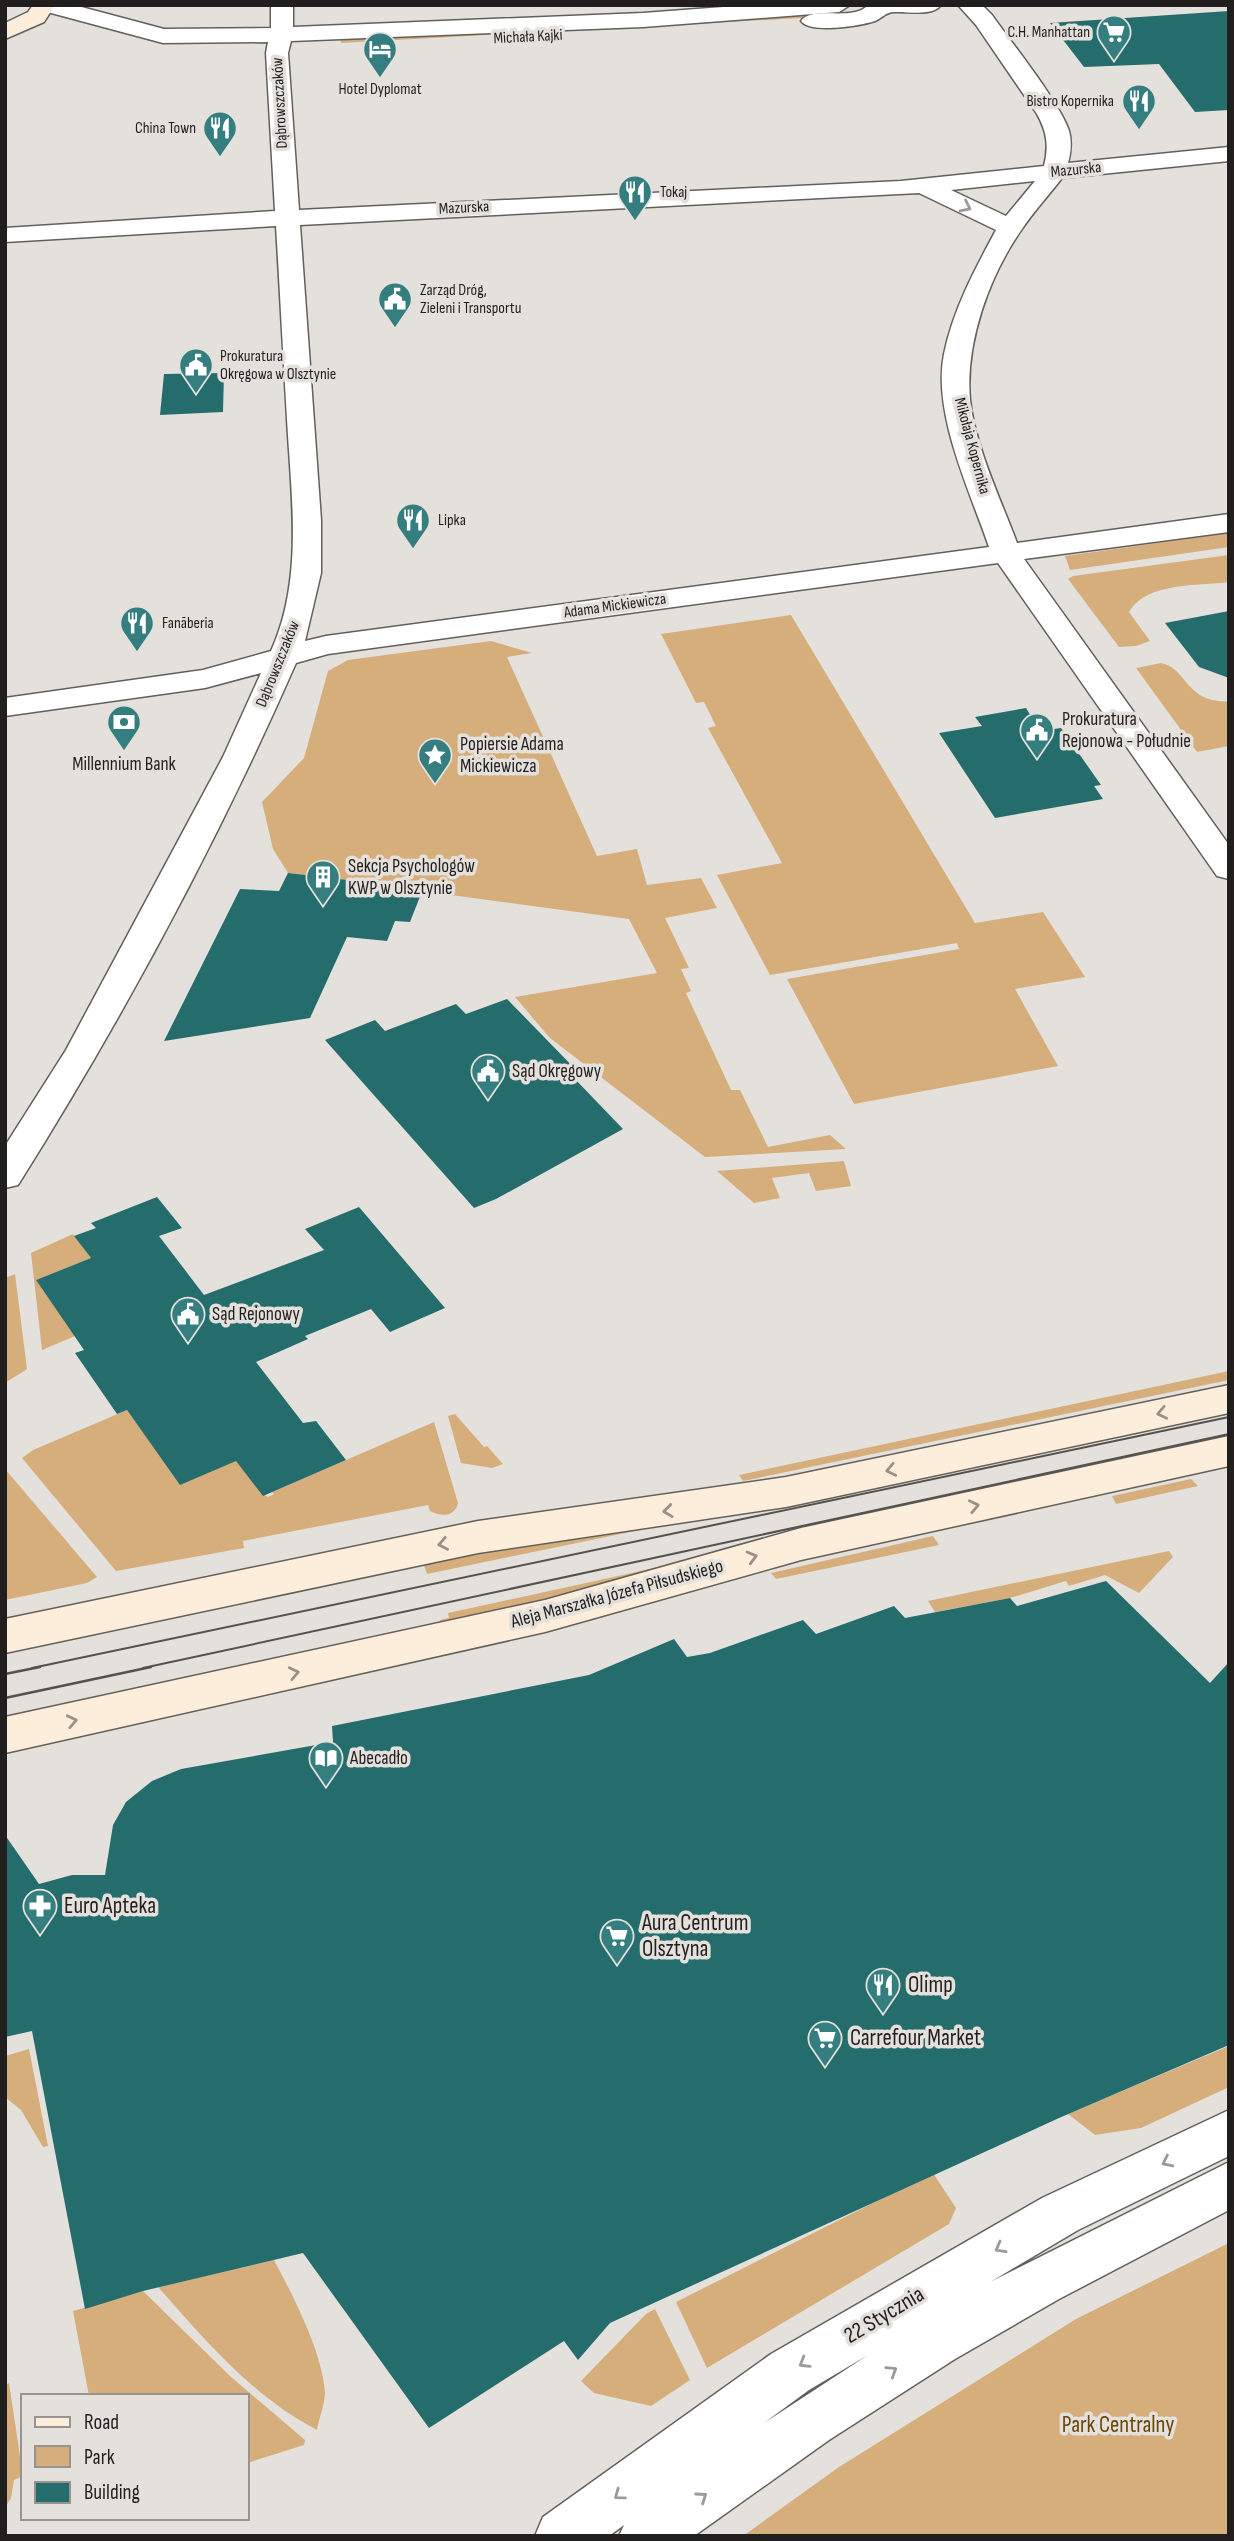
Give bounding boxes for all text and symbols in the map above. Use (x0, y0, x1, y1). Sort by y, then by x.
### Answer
supermarket icon: C.H. Manhattan (1095, 13, 1133, 62)
place label: C.H. Manhattan (1007, 23, 1090, 42)
street label: Michała Kajki (493, 26, 563, 48)
hotel icon: Hotel Dyplomat (361, 30, 399, 79)
street label: Dąbrowszczaków (268, 57, 292, 149)
place label: Hotel Dyplomat (338, 80, 422, 99)
restaurant icon: Bistro Kopernika (1120, 82, 1158, 131)
place label: Bistro Kopernika (1026, 92, 1114, 111)
restaurant icon: China Town (201, 109, 239, 158)
place label: China Town (135, 119, 196, 138)
street label: Mazurska (1050, 158, 1102, 182)
restaurant icon: Tokaj (616, 173, 654, 222)
place label: Tokaj (660, 183, 687, 202)
street label: Mazurska (438, 197, 490, 219)
one-way arrow (959, 199, 971, 213)
public building icon: Zarząd Dróg, Zieleni i Transportu (376, 280, 414, 329)
place label: Zarząd Dróg, Zieleni i Transportu (420, 281, 521, 318)
public building icon: Prokuratura Okręgowa w Olsztynie (177, 346, 215, 395)
place label: Prokuratura Okręgowa w Olsztynie (220, 347, 336, 384)
street label: Mikołaja Kopernika (950, 396, 994, 496)
restaurant icon: Lipka (394, 501, 432, 550)
place label: Lipka (438, 511, 466, 530)
street label: Adama Mickiewicza (562, 589, 667, 623)
restaurant icon: Fanãberia (118, 604, 156, 653)
place label: Fanãberia (162, 614, 214, 633)
street label: Dąbrowszczaków (252, 618, 304, 710)
bank icon: Millennium Bank (105, 703, 143, 752)
place label: Prokuratura Rejonowa - Południe (1062, 708, 1191, 753)
public building icon: Prokuratura Rejonowa - Południe (1018, 711, 1056, 760)
place label: Popiersie Adama Mickiewicza (460, 733, 564, 778)
place icon: Popiersie Adama Mickiewicza (416, 736, 454, 785)
place label: Millennium Bank (72, 753, 177, 776)
place label: Sekcja Psychologów KWP w Olsztynie (348, 855, 475, 900)
building icon: Sekcja Psychologów KWP w Olsztynie (304, 858, 342, 907)
public building icon: Sąd Okręgowy (469, 1052, 507, 1101)
place label: Sąd Okręgowy (512, 1060, 602, 1083)
public building icon: Sąd Rejonowy (169, 1295, 207, 1344)
place label: Sąd Rejonowy (212, 1303, 300, 1326)
one-way arrow (1156, 1405, 1168, 1419)
one-way arrow (885, 1461, 897, 1476)
one-way arrow (968, 1500, 980, 1515)
one-way arrow (662, 1503, 674, 1518)
one-way arrow (437, 1536, 449, 1551)
one-way arrow (746, 1551, 758, 1565)
street label: Aleja Marszałka Józefa Piłsudskiego (507, 1555, 726, 1634)
one-way arrow (288, 1666, 300, 1681)
one-way arrow (66, 1715, 78, 1729)
library icon: Abecadło (307, 1739, 345, 1788)
place label: Abecadło (349, 1747, 408, 1770)
pharmacy icon: Euro Apteka (21, 1887, 59, 1936)
place label: Euro Apteka (64, 1892, 156, 1920)
place label: Aura Centrum Olsztyna (641, 1909, 748, 1963)
supermarket icon: Aura Centrum Olsztyna (598, 1917, 636, 1966)
restaurant icon: Olimp (864, 1966, 902, 2015)
place label: Olimp (908, 1971, 953, 1999)
supermarket icon: Carrefour Market (806, 2019, 844, 2068)
place label: Carrefour Market (850, 2024, 981, 2052)
one-way arrow (1162, 2153, 1174, 2167)
one-way arrow (995, 2240, 1007, 2253)
street label: 22 Stycznia (839, 2280, 929, 2350)
one-way arrow (799, 2355, 812, 2368)
one-way arrow (884, 2366, 897, 2379)
legend (21, 2394, 248, 2520)
text: Road (84, 2410, 119, 2435)
park label: Park Centralny (1062, 2411, 1174, 2439)
text: Park (84, 2445, 115, 2470)
text: Building (84, 2480, 140, 2505)
one-way arrow (614, 2486, 626, 2499)
one-way arrow (695, 2492, 708, 2505)

